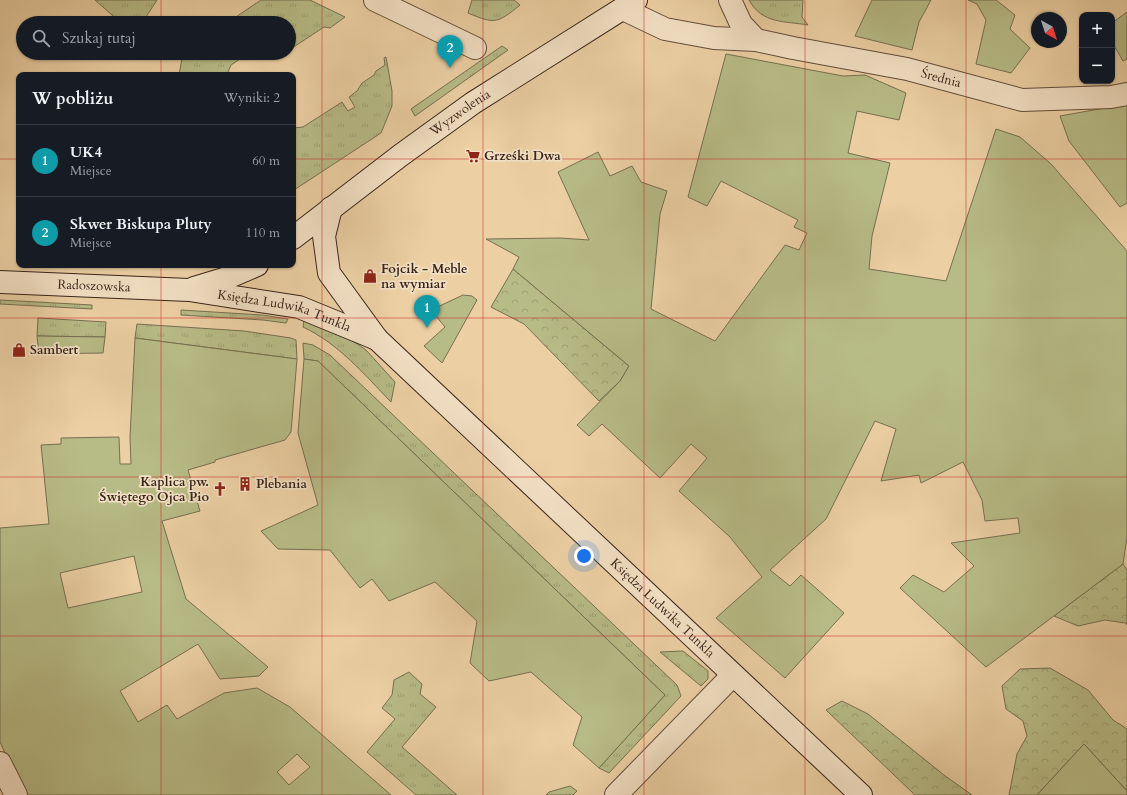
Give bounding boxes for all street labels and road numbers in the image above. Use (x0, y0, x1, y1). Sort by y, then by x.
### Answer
street label: Średnia (919, 64, 963, 92)
street label: Wyzwolenia (425, 85, 494, 141)
street label: Radoszowska (57, 275, 131, 297)
street label: Księdza Ludwika Tunkla (216, 286, 354, 336)
street label: Księdza Ludwika Tunkla (606, 554, 719, 662)

